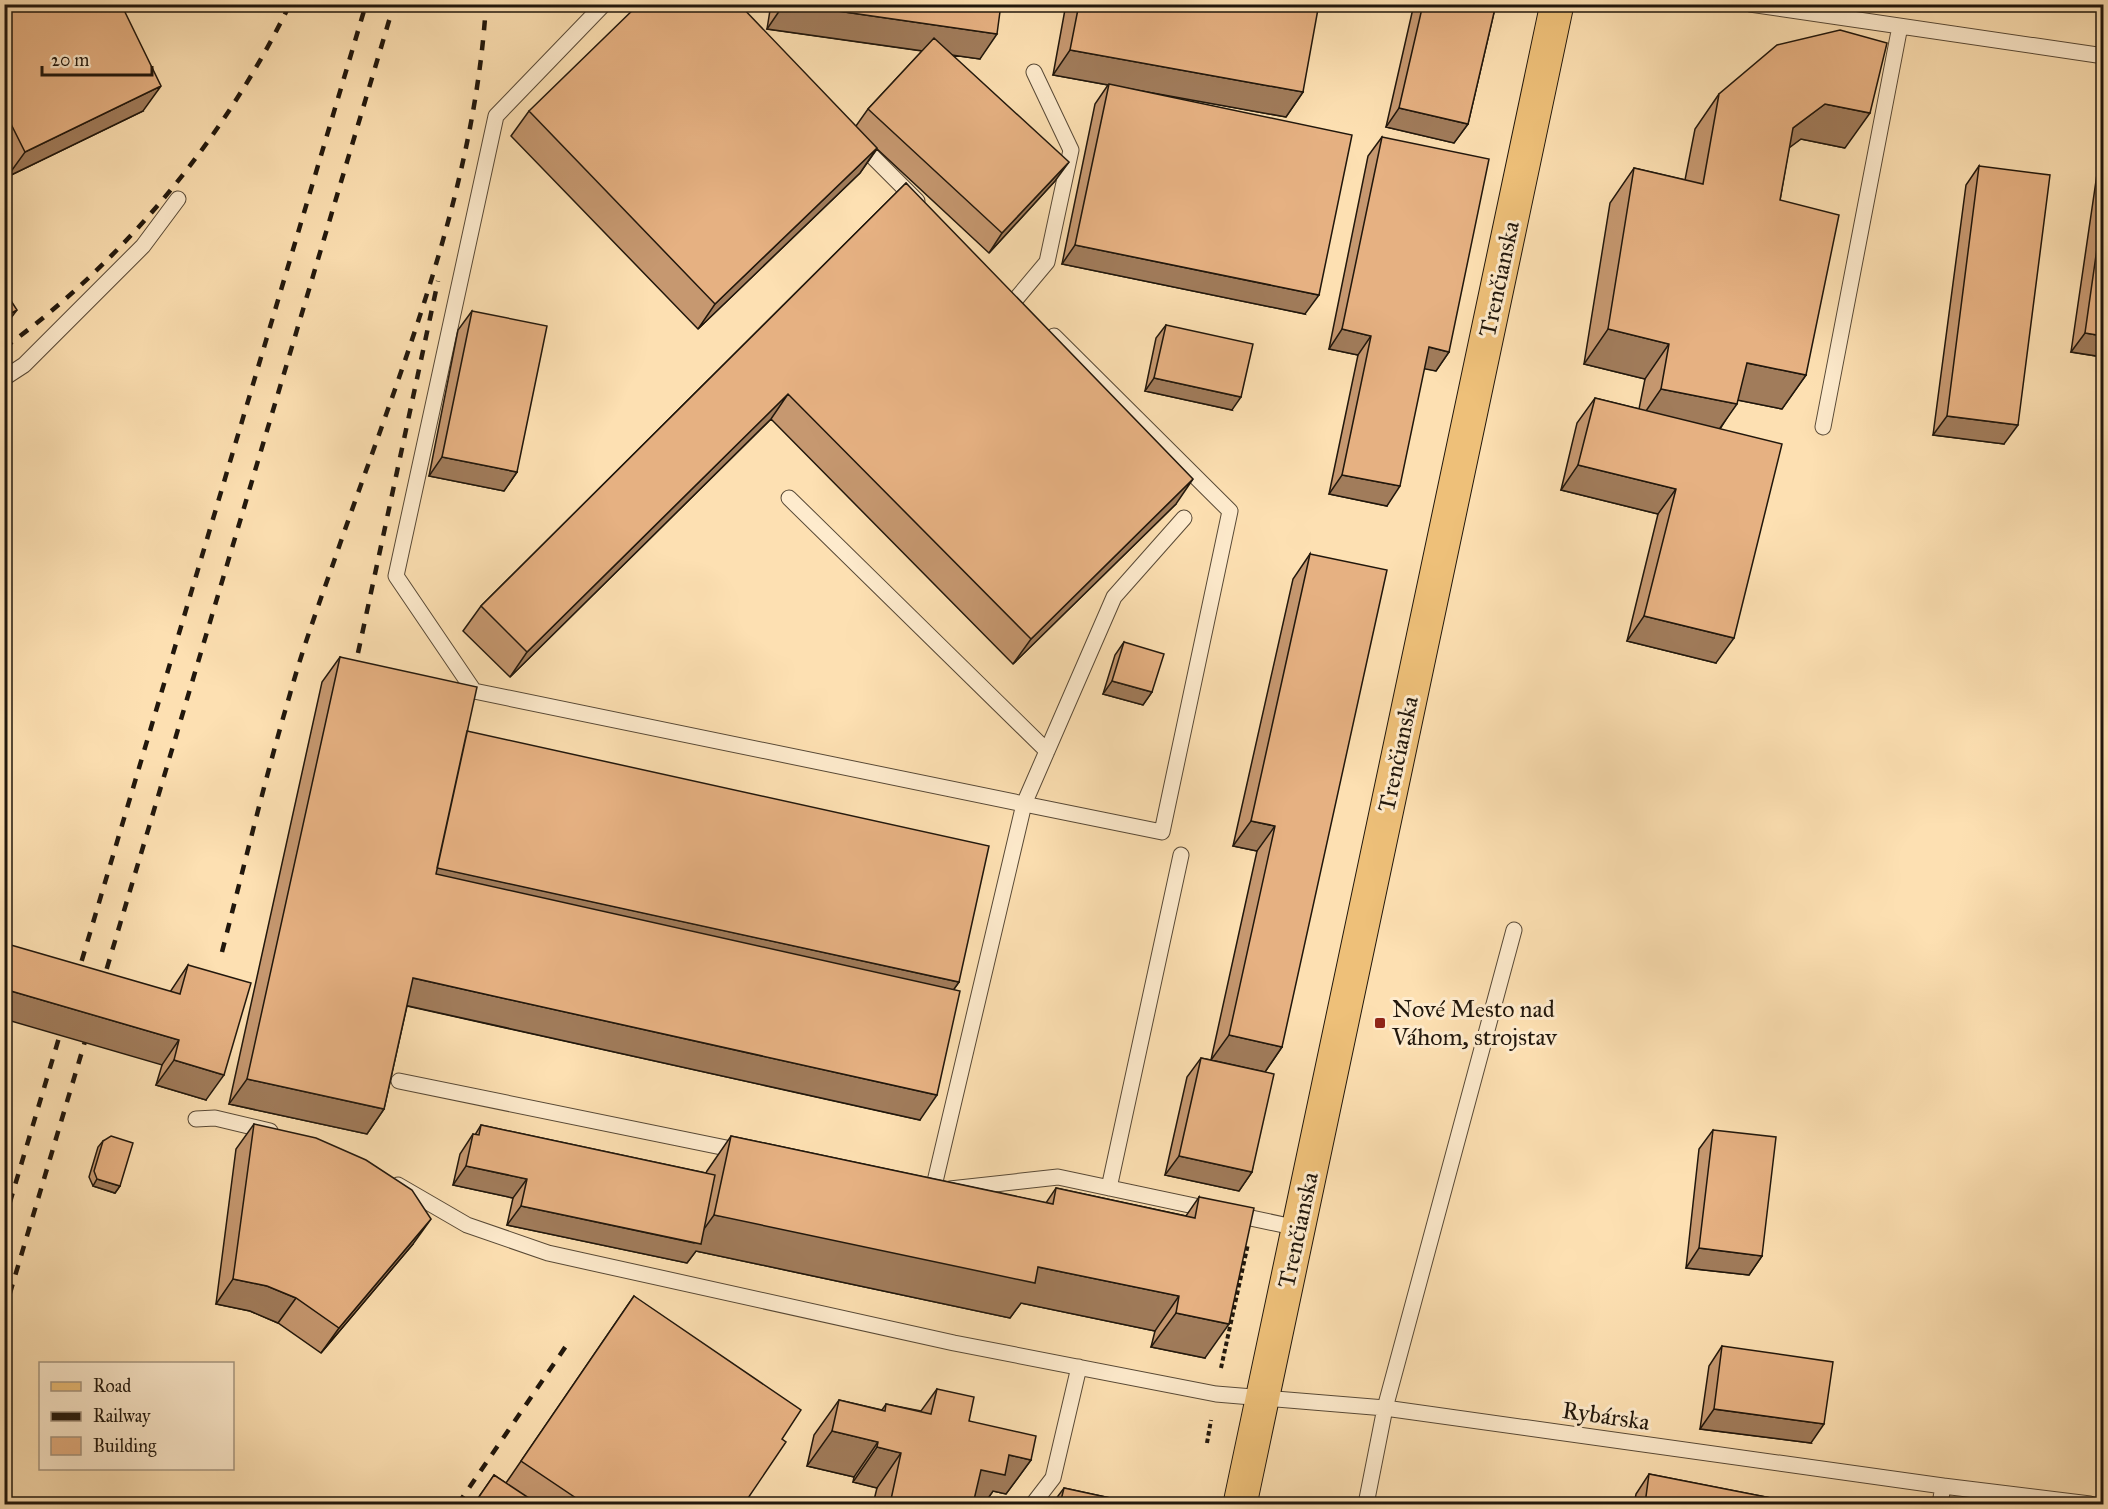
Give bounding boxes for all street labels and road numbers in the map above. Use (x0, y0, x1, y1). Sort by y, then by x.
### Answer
street label: Trenčianska (1472, 218, 1526, 340)
street label: Trenčianska (1371, 693, 1425, 815)
street label: Trenčianska (1271, 1169, 1325, 1291)
street label: Rybárska (1560, 1395, 1653, 1437)

